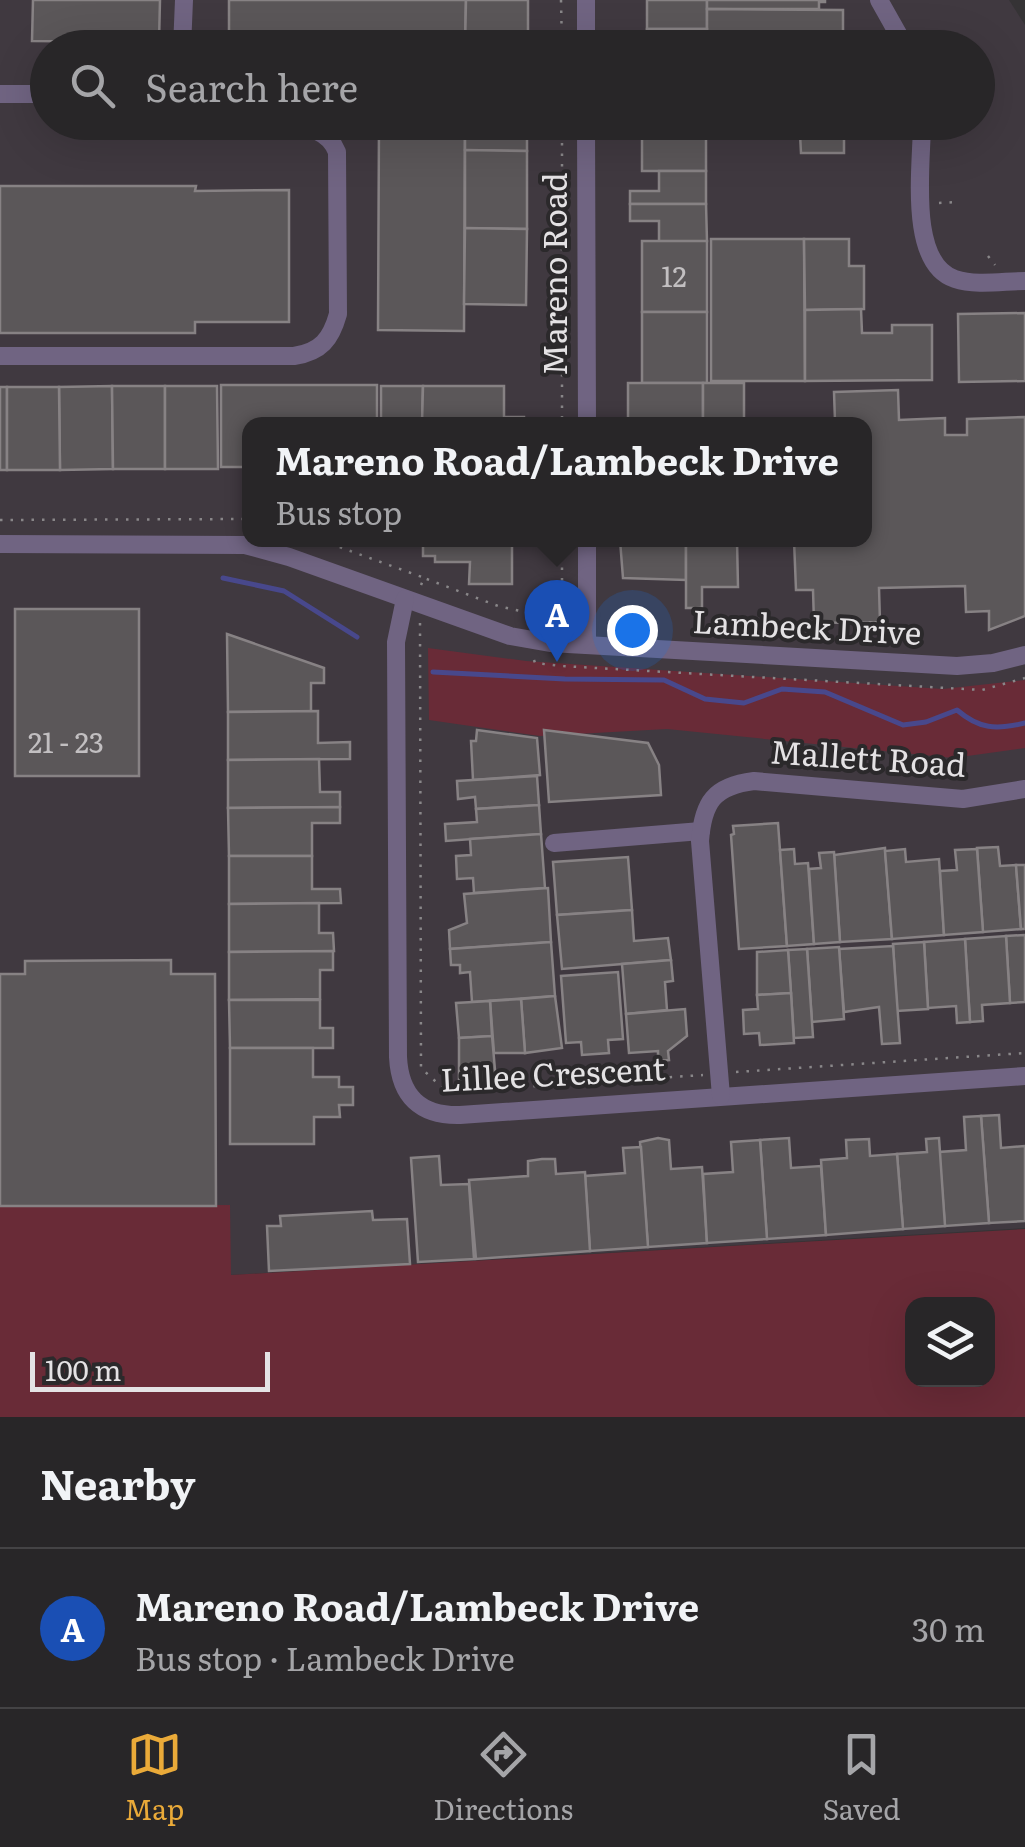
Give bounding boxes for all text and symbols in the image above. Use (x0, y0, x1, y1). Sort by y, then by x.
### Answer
search box (30, 30, 995, 140)
text: Search here (145, 57, 358, 114)
icon: search (65, 58, 120, 113)
street label: Mareno Road (529, 172, 577, 376)
house number: 12 (661, 254, 687, 296)
popup (242, 417, 872, 547)
text: Mareno Road/Lambeck Drive (275, 430, 839, 487)
text: Bus stop (275, 487, 402, 535)
pin: A (524, 580, 590, 662)
street label: Lambeck Drive (691, 595, 923, 655)
your location (607, 605, 658, 656)
house number: 21 - 23 (28, 720, 104, 762)
street label: Mallett Road (769, 725, 968, 787)
street label: Lillee Crescent (439, 1042, 666, 1102)
map controls (905, 1297, 995, 1387)
button: layers (905, 1297, 995, 1387)
scale bar (30, 1347, 270, 1392)
text: 100 m (45, 1348, 122, 1390)
text: Nearby (40, 1451, 196, 1513)
text: Mareno Road/Lambeck Drive (135, 1576, 699, 1633)
text: A (60, 1604, 85, 1652)
text: 30 m (912, 1604, 985, 1652)
text: Bus stop · Lambeck Drive (135, 1633, 515, 1681)
tab: Map (125, 1727, 184, 1829)
tab: Directions (433, 1727, 573, 1829)
tab: Saved (822, 1727, 900, 1829)

